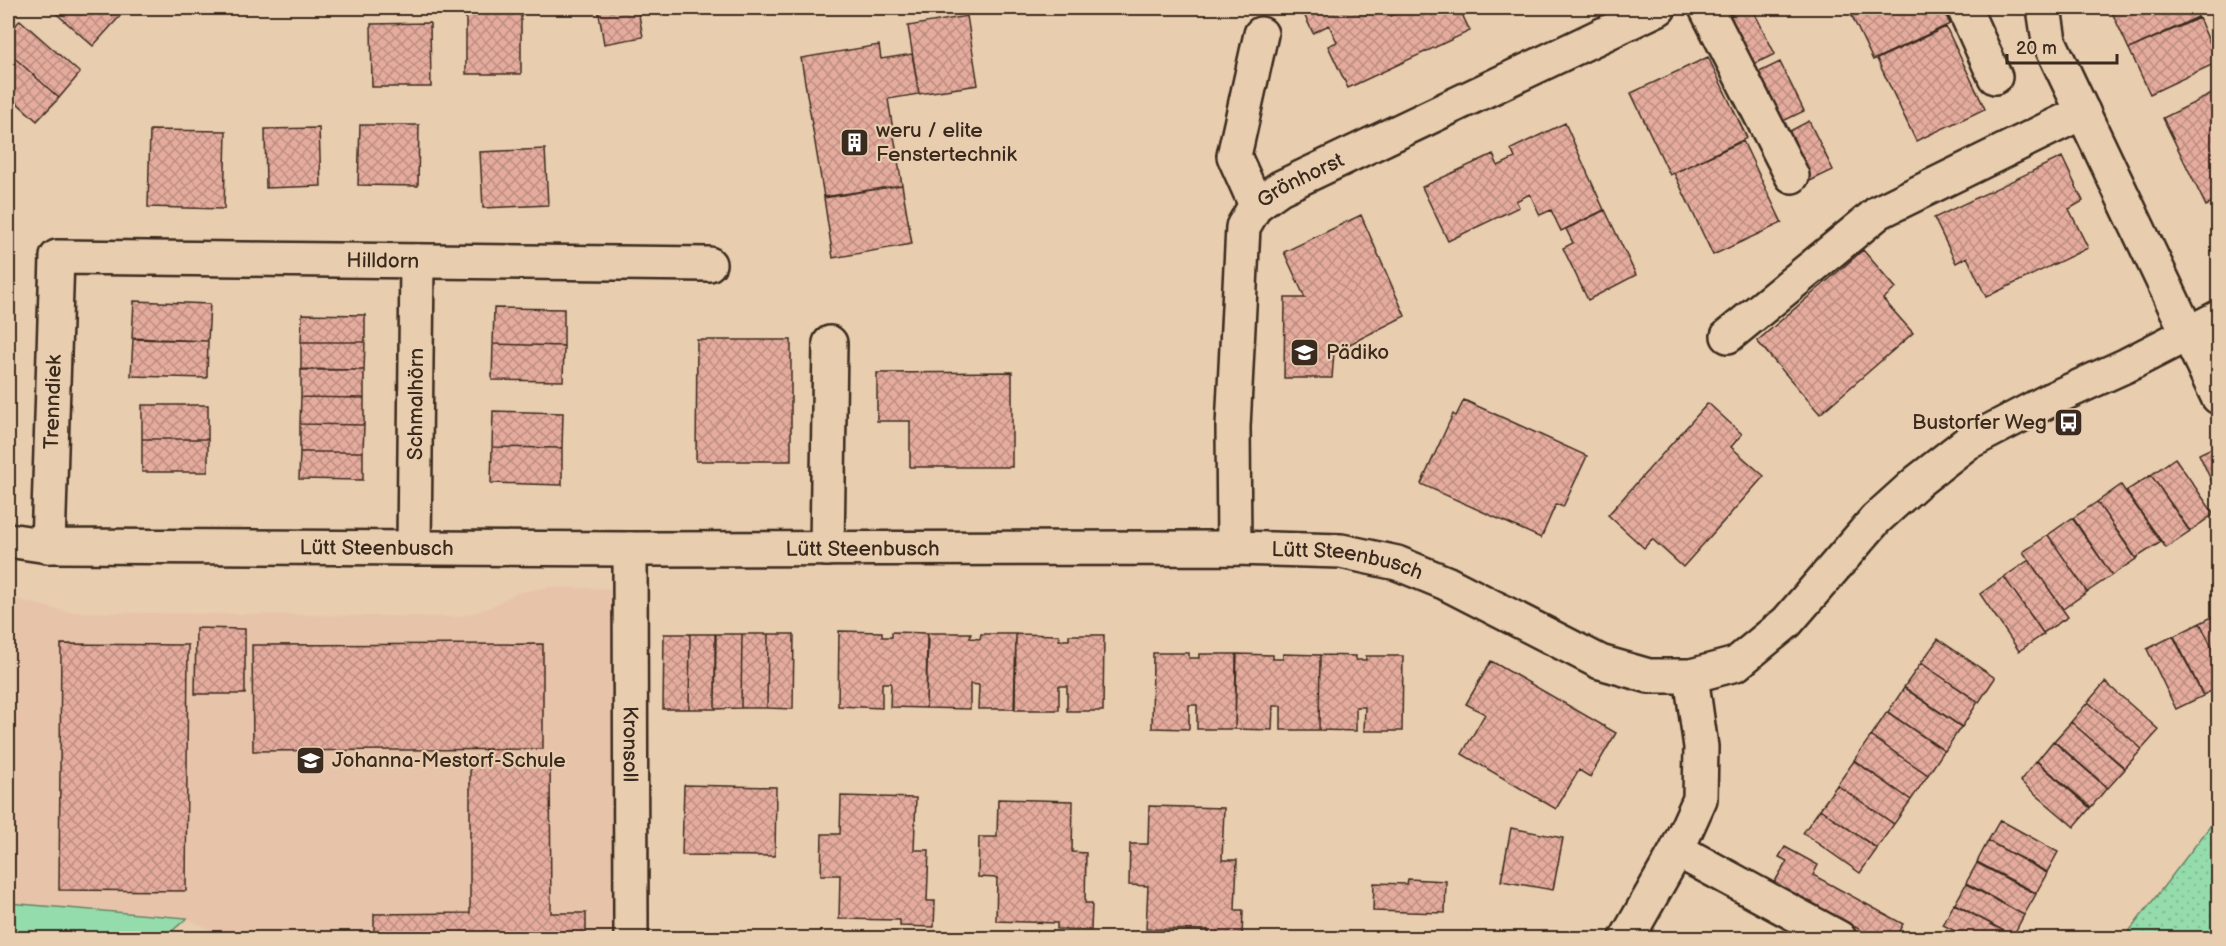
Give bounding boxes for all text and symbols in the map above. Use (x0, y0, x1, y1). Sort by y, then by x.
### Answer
scale bar (2007, 27, 2116, 65)
text: 20 m (2016, 38, 2057, 59)
place label: weru / elite Fenstertechnik (876, 118, 1017, 167)
building icon: weru / elite Fenstertechnik (839, 126, 871, 158)
street label: Grönhorst (1252, 147, 1348, 213)
street label: Hilldorn (346, 248, 419, 274)
school or university icon: Pädiko (1289, 336, 1321, 368)
place label: Pädiko (1326, 340, 1389, 365)
street label: Schmalhörn (403, 348, 429, 460)
street label: Trenndiek (39, 354, 67, 450)
bus stop icon: Bustorfer Weg (2052, 406, 2084, 438)
place label: Bustorfer Weg (1912, 410, 2047, 435)
street label: Lütt Steenbusch (299, 535, 454, 561)
street label: Lütt Steenbusch (785, 536, 940, 562)
street label: Lütt Steenbusch (1271, 537, 1427, 585)
street label: Kronsoll (617, 706, 643, 782)
school or university icon: Johanna-Mestorf-Schule (295, 744, 327, 776)
place label: Johanna-Mestorf-Schule (332, 748, 566, 773)

